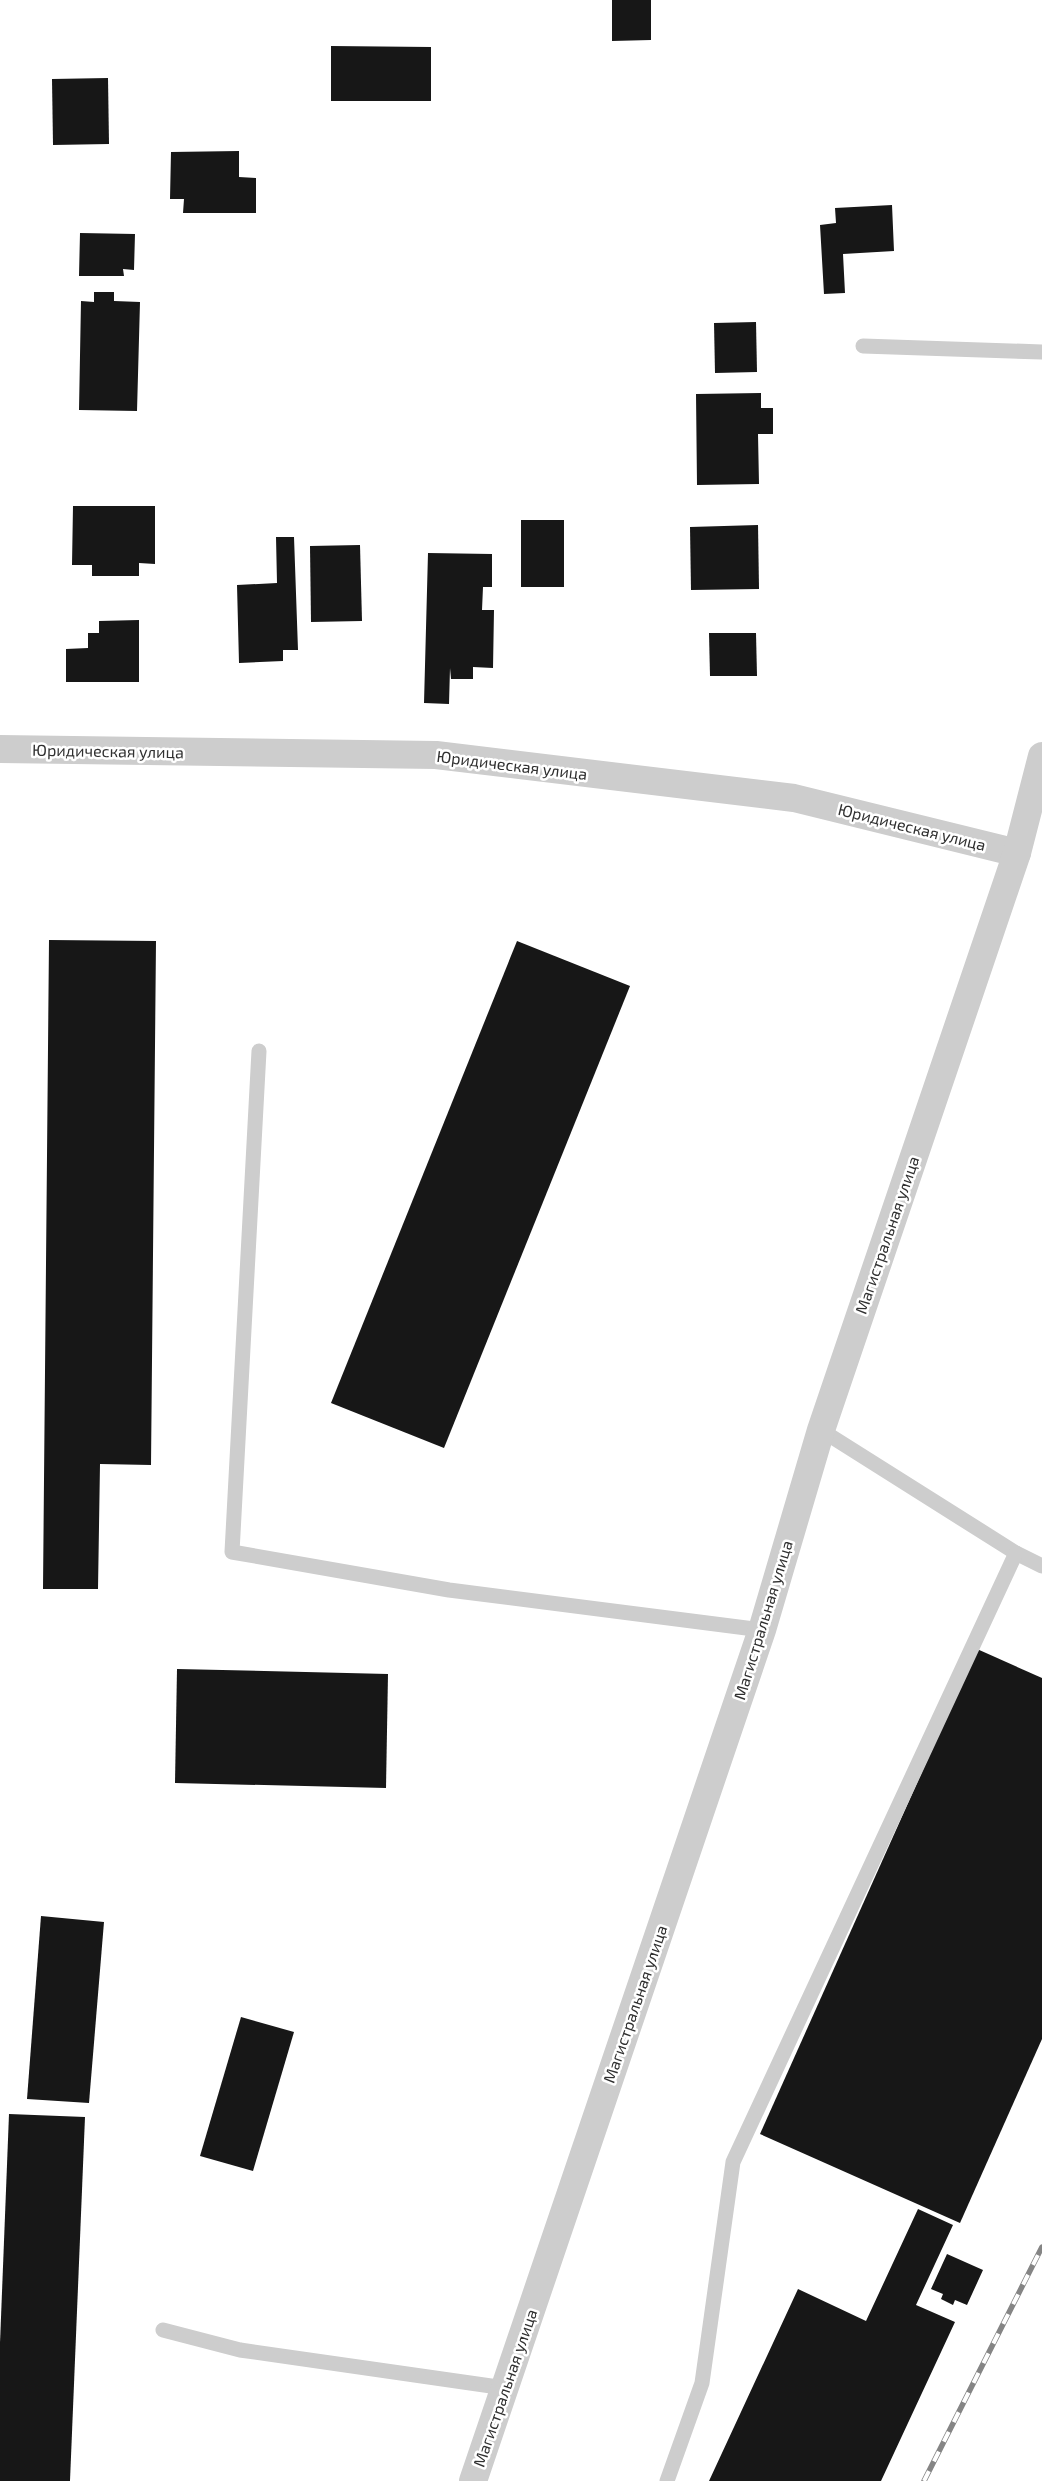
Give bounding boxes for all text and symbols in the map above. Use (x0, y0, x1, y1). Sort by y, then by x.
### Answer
street label: Юридическая улица (32, 740, 184, 762)
street label: Юридическая улица (435, 746, 589, 784)
street label: Юридическая улица (836, 799, 988, 855)
street label: Магистральная улица (851, 1153, 923, 1317)
street label: Магистральная улица (729, 1538, 797, 1702)
street label: Магистральная улица (599, 1922, 671, 2086)
street label: Магистральная улица (469, 2306, 541, 2470)

